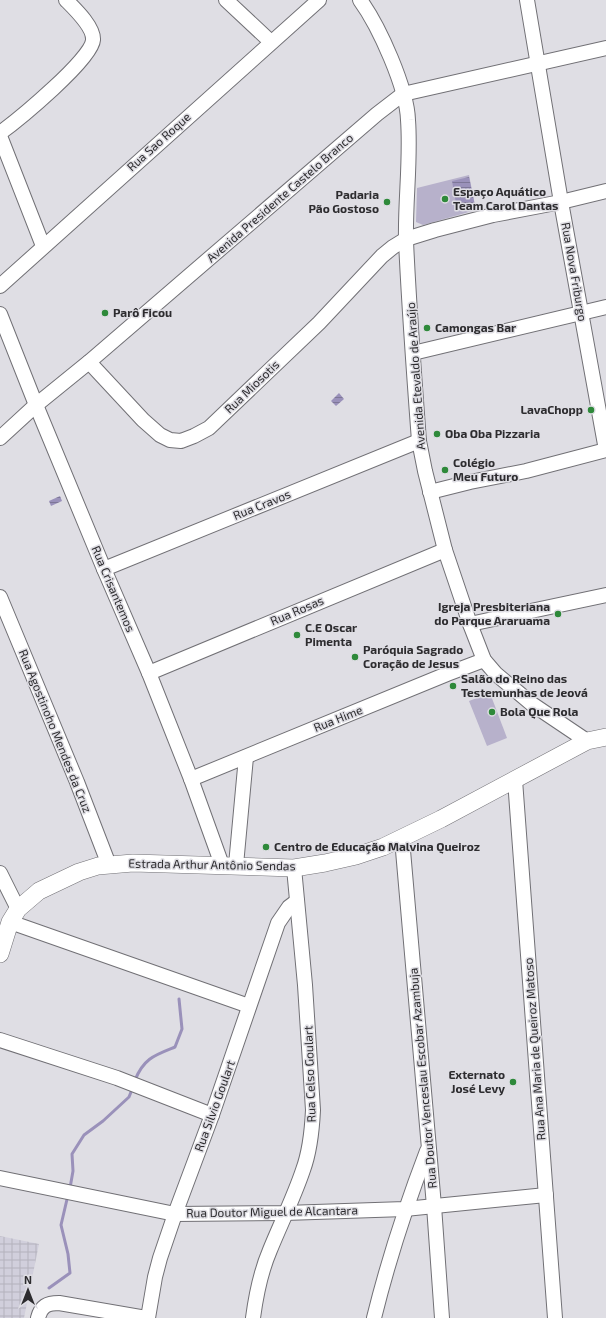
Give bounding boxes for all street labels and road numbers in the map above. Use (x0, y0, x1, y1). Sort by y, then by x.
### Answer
street label: Rua Sao Roque (124, 109, 193, 173)
street label: Avenida Presidente Castelo Branco (203, 130, 355, 265)
street label: Rua Nova Friburgo (559, 221, 591, 323)
street label: Avenida Etevaldo de Araújo (403, 302, 428, 450)
street label: Rua Miosotis (221, 357, 281, 416)
street label: Rua Cravos (231, 486, 293, 522)
street label: Rua Crisantemos (89, 543, 138, 634)
street label: Rua Rosas (268, 593, 325, 628)
street label: Rua Agostinoho Mendes da Cruz (17, 647, 95, 814)
street label: Rua Hime (311, 702, 364, 734)
street label: Estrada Arthur Antônio Sendas (128, 856, 296, 872)
street label: Rua Ana Maria de Queiroz Matoso (521, 957, 548, 1141)
street label: Rua Doutor Venceslau Escobar Azambuja (405, 967, 440, 1189)
street label: Rua Celso Goulart (300, 1025, 318, 1123)
street label: Rua Silvio Goulart (191, 1058, 237, 1153)
street label: Rua Doutor Miguel de Alcantara (186, 1203, 358, 1219)

